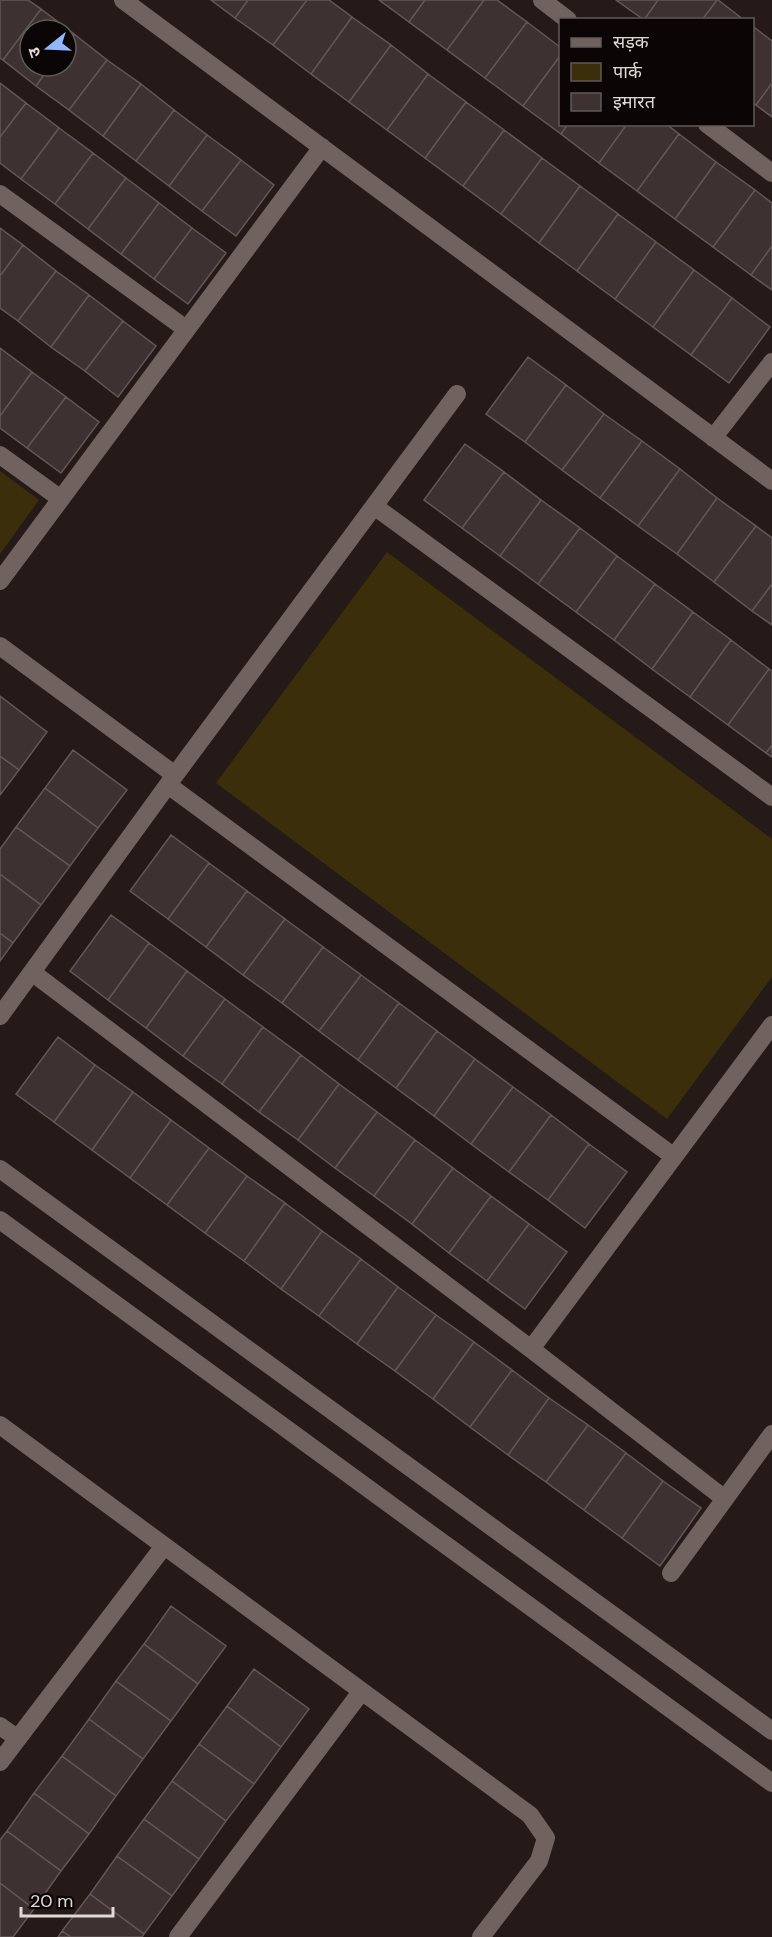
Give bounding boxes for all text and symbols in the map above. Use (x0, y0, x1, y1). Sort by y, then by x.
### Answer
north arrow (18, 18, 78, 78)
legend (559, 18, 754, 126)
text: सड़क (613, 30, 650, 54)
text: उ (23, 44, 46, 60)
text: पार्क (613, 60, 643, 84)
text: इमारत (613, 90, 656, 114)
scale bar (21, 1880, 112, 1918)
text: 20 m (30, 1889, 73, 1913)

